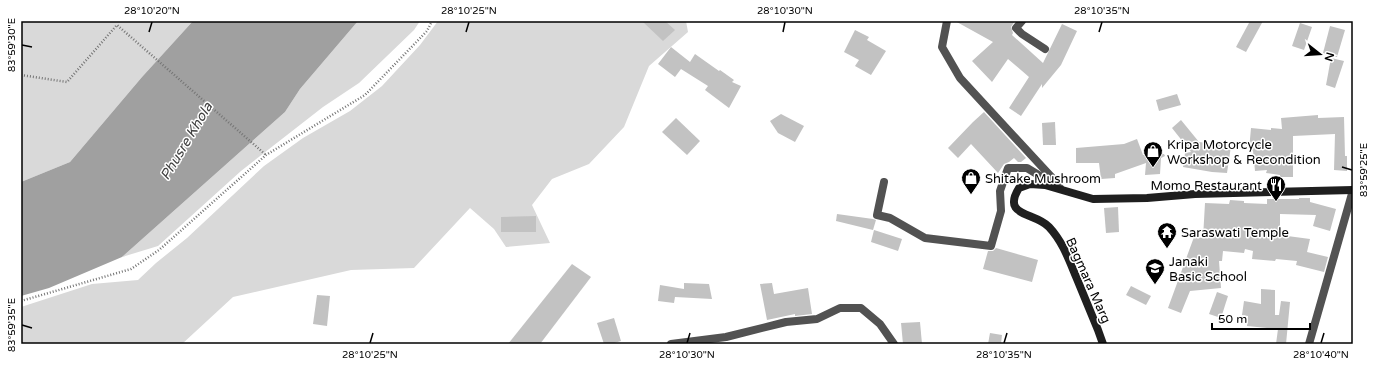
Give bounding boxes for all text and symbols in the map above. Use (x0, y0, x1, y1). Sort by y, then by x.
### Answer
text: 28°10'20"N (124, 5, 180, 17)
text: 28°10'25"N (441, 5, 497, 17)
text: 28°10'30"N (757, 5, 813, 17)
text: 28°10'35"N (1074, 5, 1130, 17)
text: 83°59'30"E (6, 18, 18, 72)
north arrow (1300, 34, 1340, 74)
text: N (1322, 51, 1337, 63)
water label: Phusre Khola (157, 98, 217, 183)
place label: Kripa Motorcycle Workshop & Recondition (1167, 137, 1321, 168)
shop icon: Kripa Motorcycle Workshop & Recondition (1142, 140, 1164, 168)
text: 83°59'25"E (1358, 143, 1370, 197)
shop icon: Shitake Mushroom (960, 167, 982, 195)
place label: Shitake Mushroom (985, 171, 1101, 187)
restaurant icon: Momo Restaurant (1265, 174, 1287, 202)
place label: Momo Restaurant (1151, 178, 1262, 194)
temple icon: Saraswati Temple (1156, 221, 1178, 249)
place label: Saraswati Temple (1181, 225, 1289, 241)
street label: Bagmara Marg (1062, 235, 1114, 326)
place label: Janaki Basic School (1169, 254, 1247, 285)
school or university icon: Janaki Basic School (1144, 257, 1166, 285)
text: 83°59'35"E (6, 298, 18, 352)
scale bar (1212, 305, 1310, 331)
text: 50 m (1218, 312, 1247, 326)
text: 28°10'25"N (342, 349, 398, 361)
text: 28°10'30"N (659, 349, 715, 361)
text: 28°10'35"N (976, 349, 1032, 361)
text: 28°10'40"N (1293, 349, 1349, 361)

